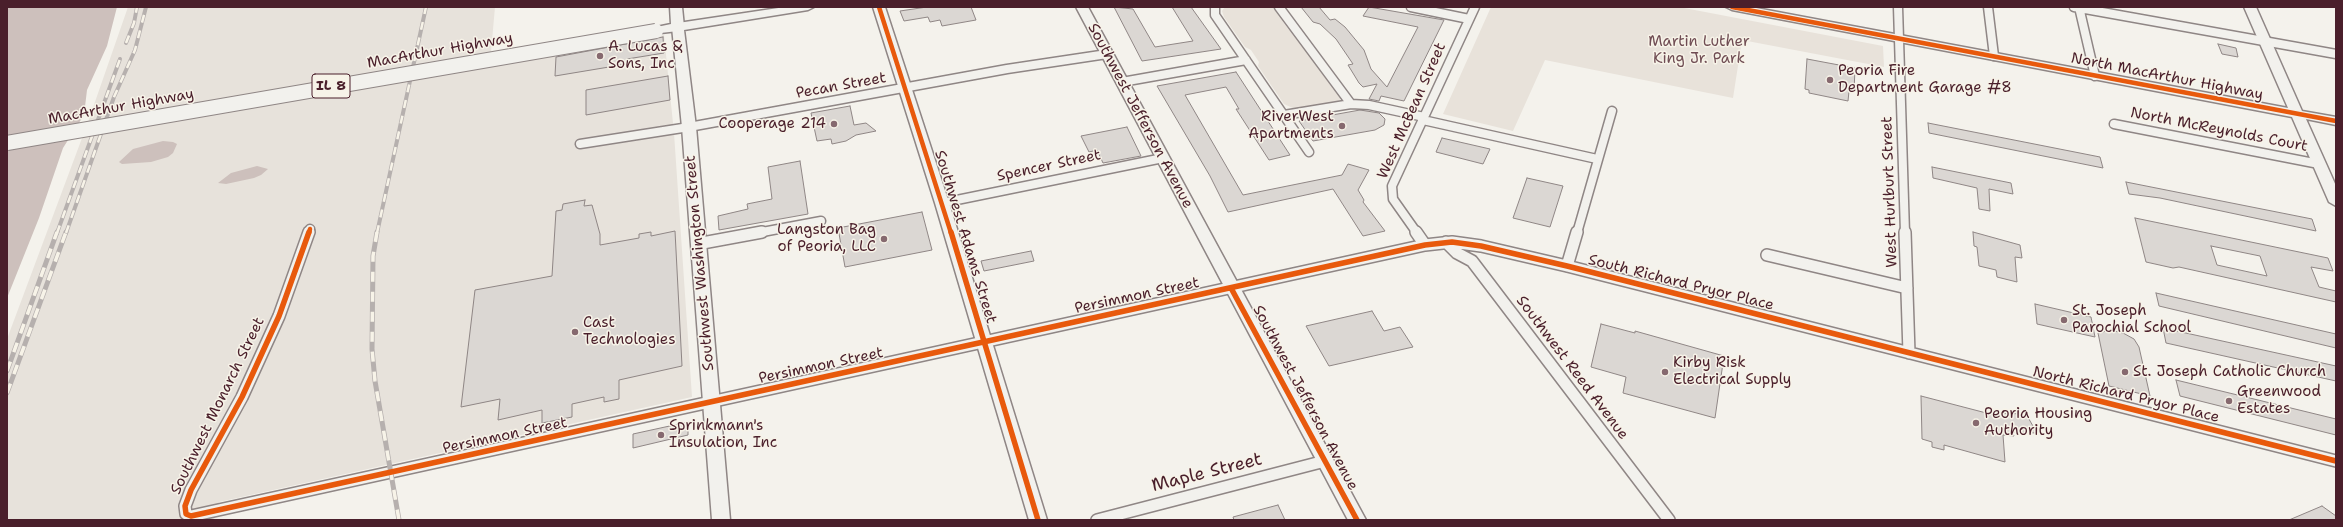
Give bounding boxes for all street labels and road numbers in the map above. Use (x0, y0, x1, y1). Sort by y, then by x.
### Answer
street label: Southwest Jefferson Avenue (1083, 20, 1197, 212)
street label: MacArthur Highway (366, 29, 514, 73)
street label: West McBean Street (1374, 40, 1450, 182)
street label: North MacArthur Highway (2069, 50, 2265, 104)
street label: Pecan Street (794, 69, 888, 103)
road number: IL 8 (312, 74, 350, 98)
street label: MacArthur Highway (47, 85, 195, 129)
street label: North McReynolds Court (2129, 104, 2309, 156)
street label: West Hurlburt Street (1878, 116, 1902, 268)
street label: Spencer Street (995, 146, 1103, 186)
street label: Southwest Adams Street (930, 148, 1000, 326)
street label: Southwest Washington Street (682, 154, 718, 372)
street label: South Richard Pryor Place (1586, 251, 1776, 315)
street label: Persimmon Street (1073, 274, 1201, 318)
street label: Southwest Reed Avenue (1512, 293, 1632, 443)
street label: Southwest Jefferson Avenue (1248, 302, 1362, 494)
street label: Southwest Monarch Street (167, 314, 269, 498)
street label: Persimmon Street (757, 344, 885, 388)
street label: North Richard Pryor Place (2031, 363, 2221, 427)
street label: Persimmon Street (441, 414, 569, 458)
street label: Maple Street (1150, 449, 1264, 497)

